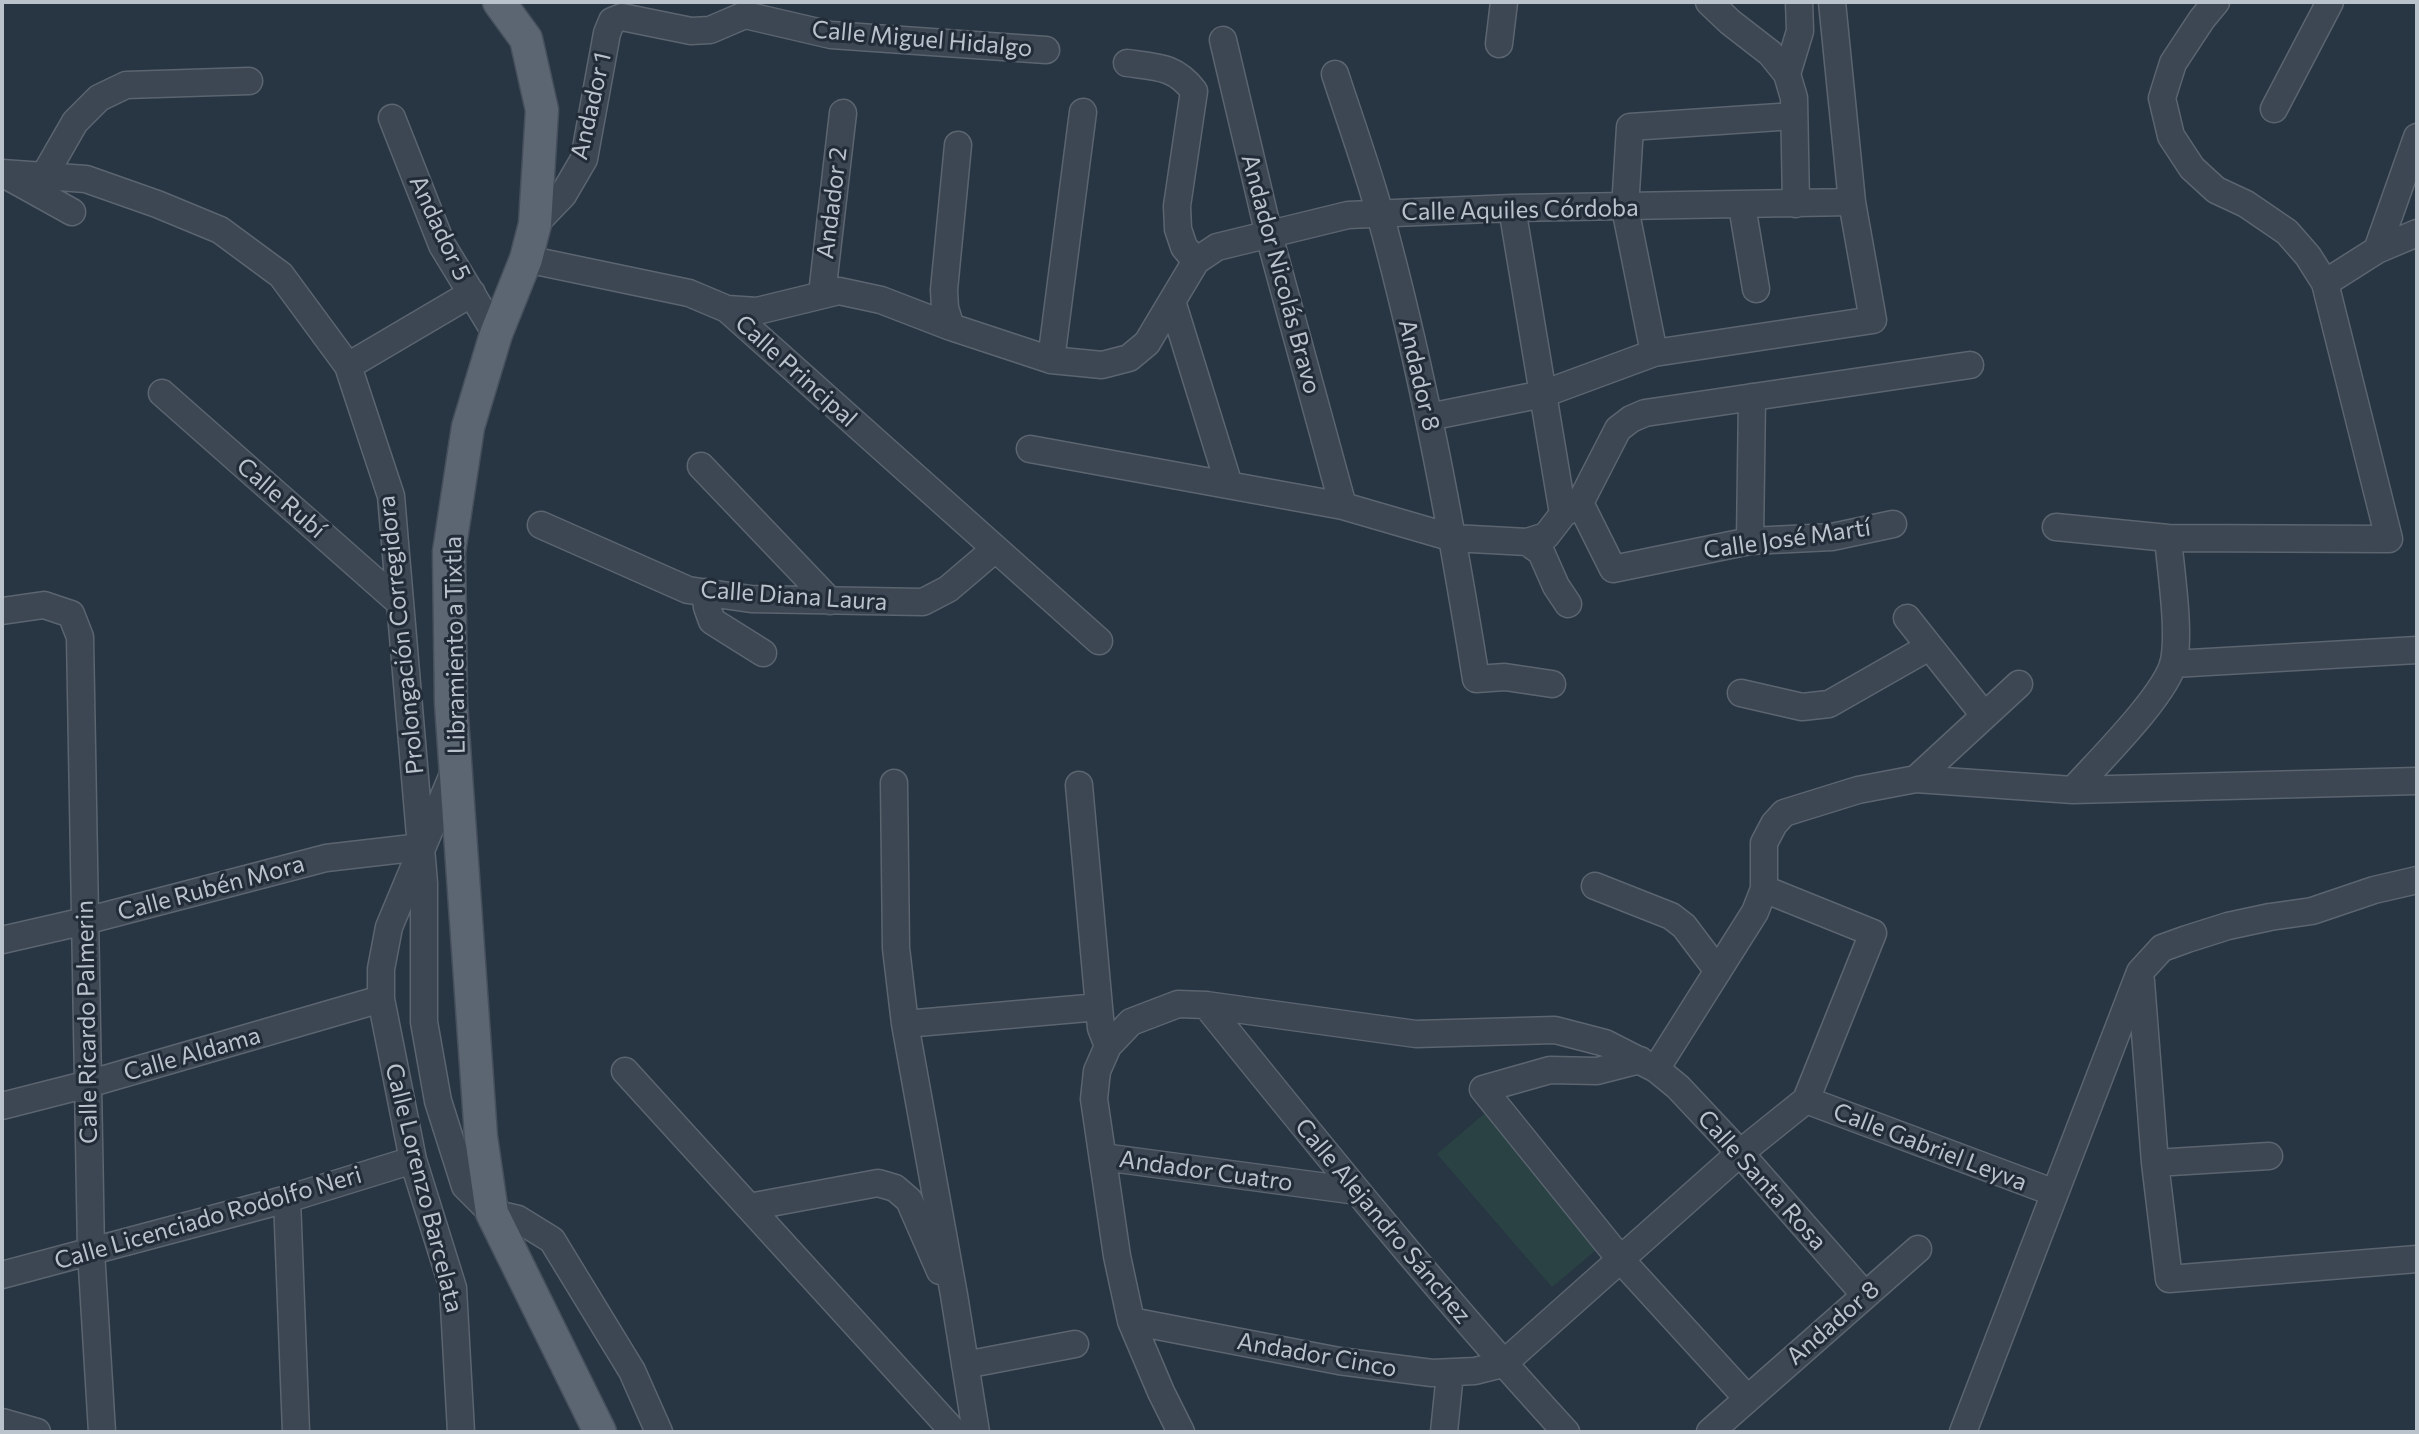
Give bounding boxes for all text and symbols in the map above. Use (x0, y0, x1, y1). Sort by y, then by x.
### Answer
street label: Calle Miguel Hidalgo (811, 15, 1033, 63)
street label: Andador 1 (565, 49, 617, 163)
street label: Andador 2 (811, 145, 853, 261)
street label: Andador Nicolás Bravo (1235, 151, 1327, 397)
street label: Andador 5 (403, 171, 477, 285)
street label: Calle Aquiles Córdoba (1401, 194, 1639, 226)
street label: Calle Principal (729, 309, 863, 433)
street label: Andador 8 (1392, 316, 1446, 434)
street label: Calle Rubí (231, 452, 331, 544)
street label: Prolongación Corregidora (372, 494, 430, 776)
street label: Calle José Martí (1702, 513, 1872, 565)
street label: Libramiento a Tixtla (439, 536, 471, 754)
street label: Calle Diana Laura (700, 575, 888, 617)
street label: Calle Rubén Mora (114, 849, 308, 927)
street label: Calle Ricardo Palmerin (70, 900, 104, 1144)
street label: Calle Aldama (120, 1021, 264, 1087)
street label: Calle Lorenzo Barcelata (379, 1060, 469, 1316)
street label: Calle Gabriel Leyva (1829, 1097, 2031, 1197)
street label: Calle Santa Rosa (1692, 1104, 1832, 1256)
street label: Calle Alejandro Sánchez (1289, 1113, 1477, 1329)
street label: Andador Cuatro (1117, 1145, 1295, 1197)
street label: Calle Licenciado Rodolfo Neri (51, 1160, 365, 1276)
street label: Andador 8 (1781, 1275, 1885, 1371)
street label: Andador Cinco (1235, 1327, 1399, 1383)

